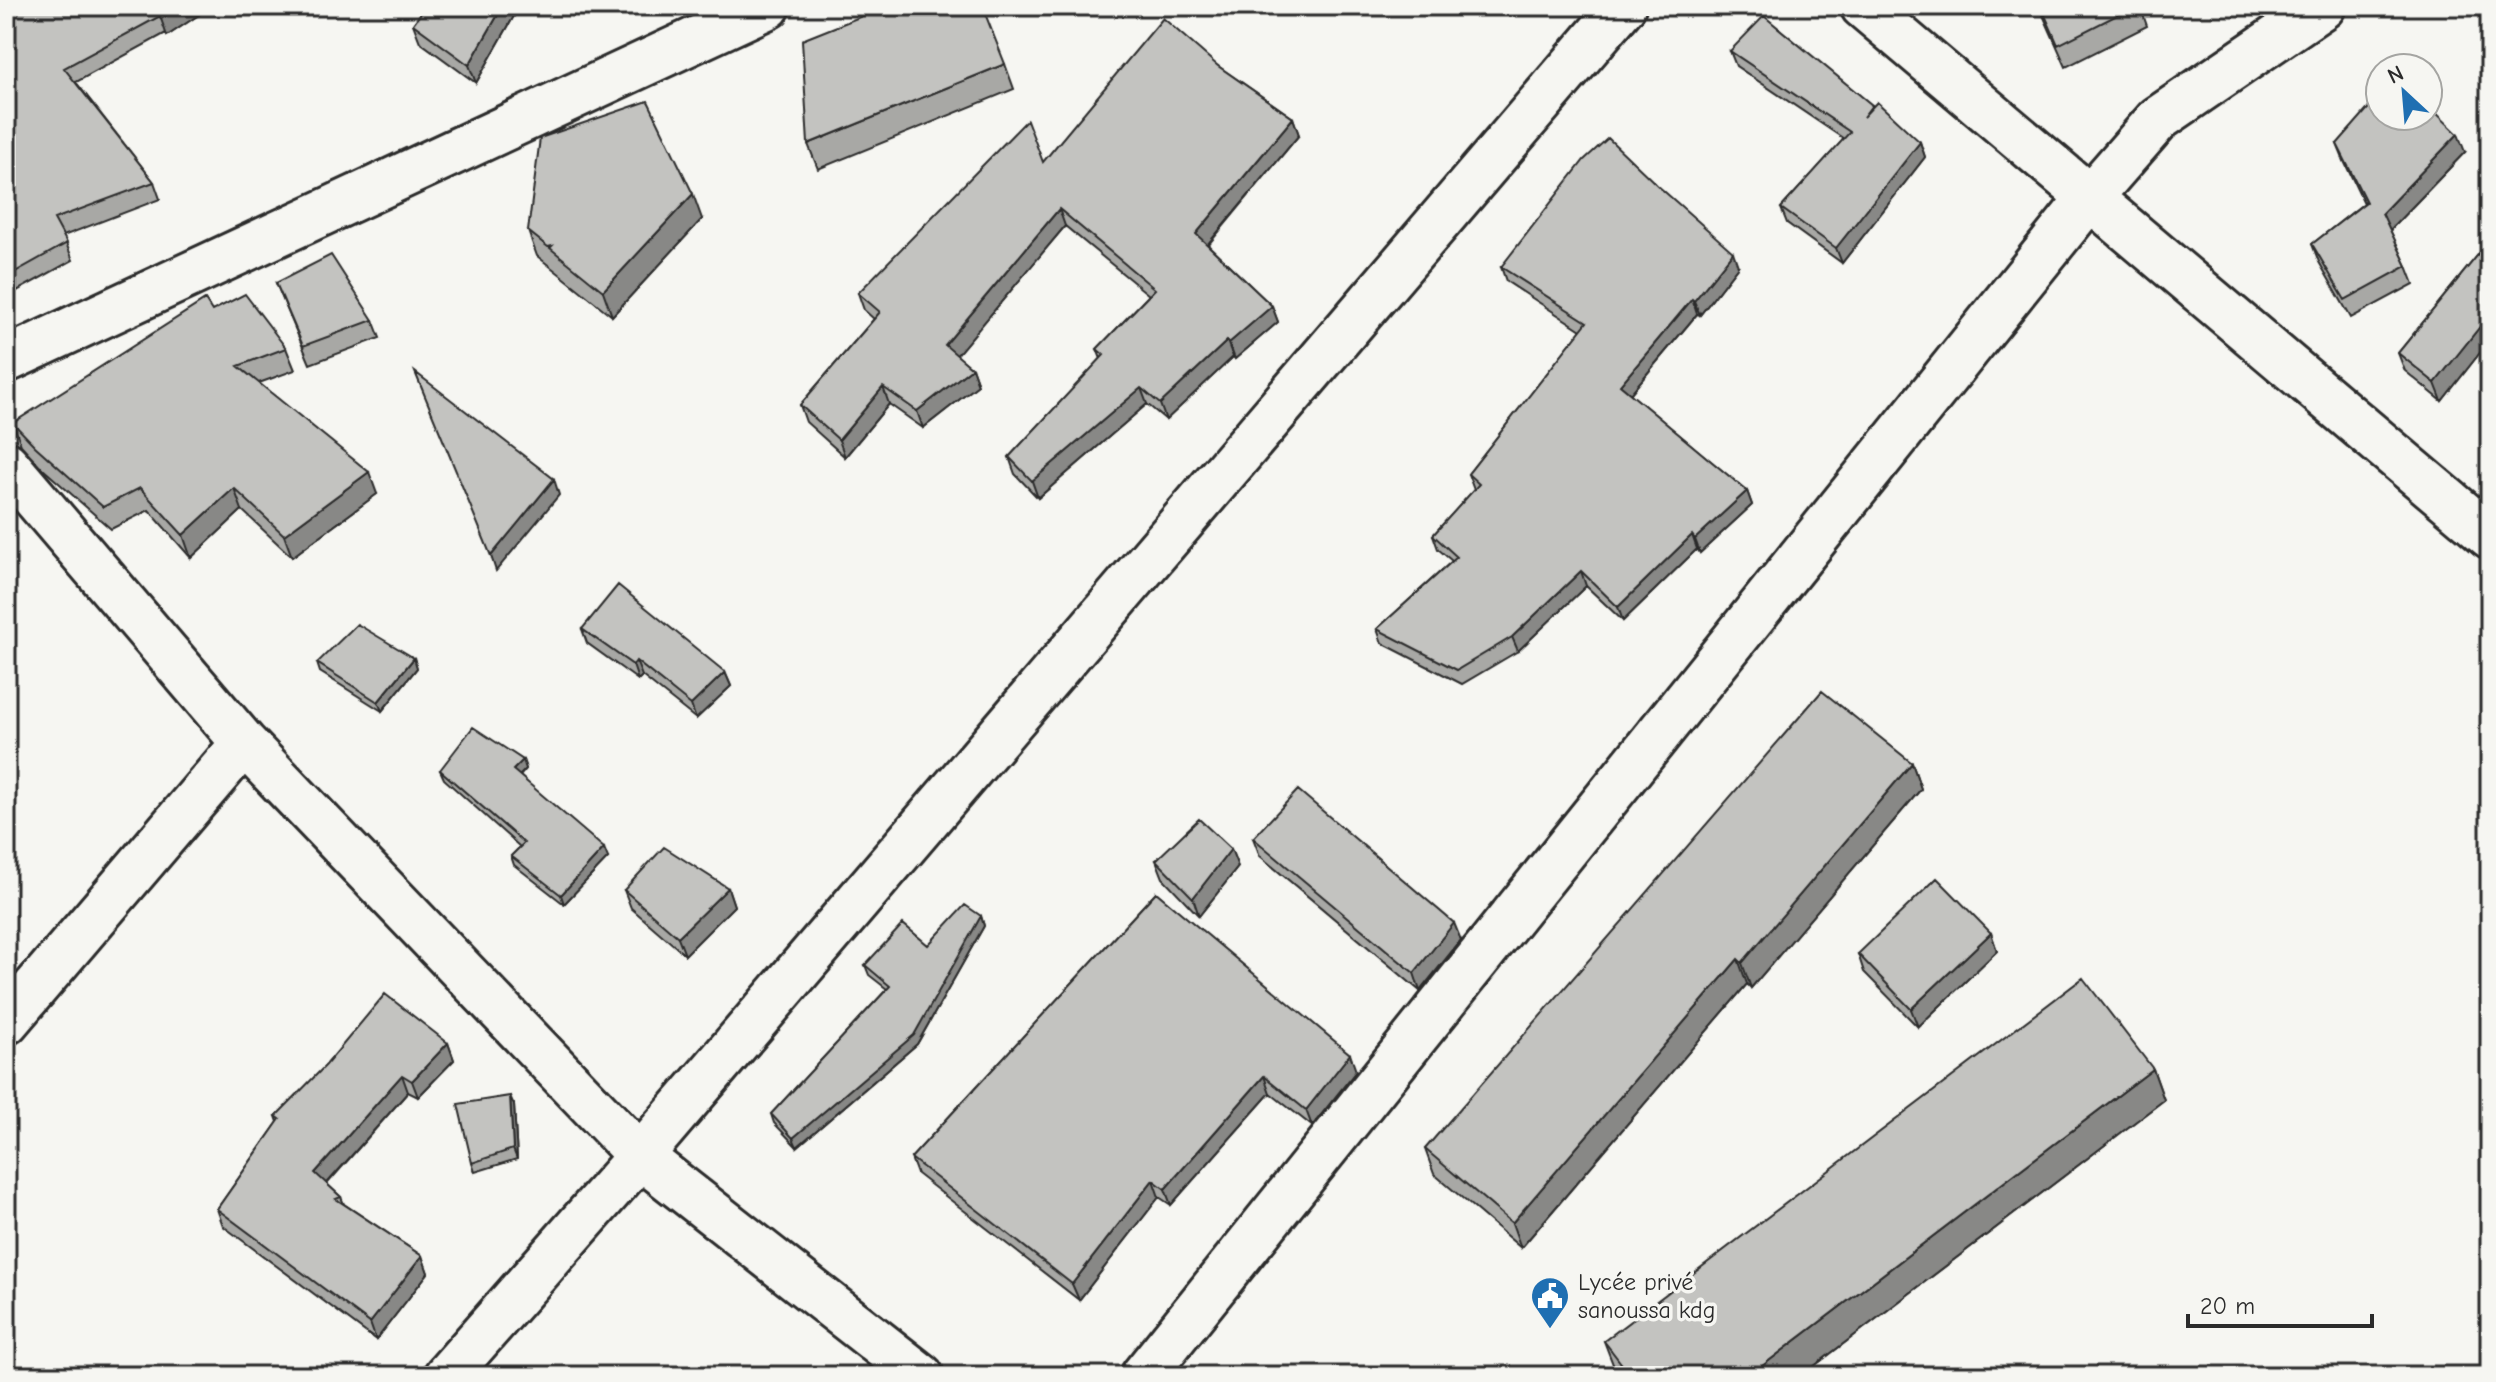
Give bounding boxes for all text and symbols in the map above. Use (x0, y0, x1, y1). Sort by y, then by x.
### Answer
north arrow (2364, 52, 2444, 132)
text: N (2384, 60, 2408, 90)
place label: Lycée privé sanoussa kdg (1578, 1268, 1715, 1324)
public building icon: Lycée privé sanoussa kdg (1529, 1275, 1571, 1330)
scale bar (2188, 1278, 2372, 1328)
text: 20 m (2200, 1292, 2255, 1320)

